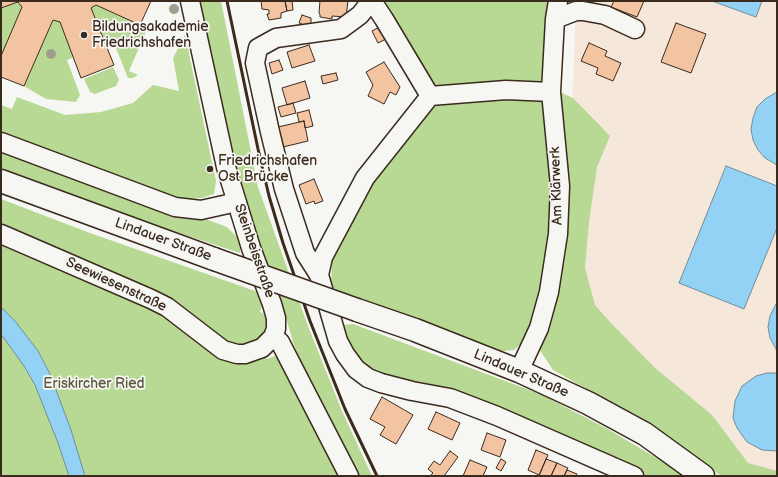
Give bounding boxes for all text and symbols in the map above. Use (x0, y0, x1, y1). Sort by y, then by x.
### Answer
place label: Bildungsakademie Friedrichshafen (92, 19, 209, 52)
marker: Bildungsakademie Friedrichshafen (79, 30, 89, 40)
street label: Am Klärwerk (547, 147, 567, 225)
place label: Friedrichshafen Ost Brücke (218, 153, 317, 186)
marker: Friedrichshafen Ost Brücke (205, 164, 215, 174)
street label: Steinbeisstraße (230, 202, 278, 300)
street label: Lindauer Straße (112, 215, 214, 265)
street label: Seewiesenstraße (63, 254, 169, 316)
street label: Lindauer Straße (471, 346, 571, 402)
park label: Eriskircher Ried (43, 376, 145, 392)

